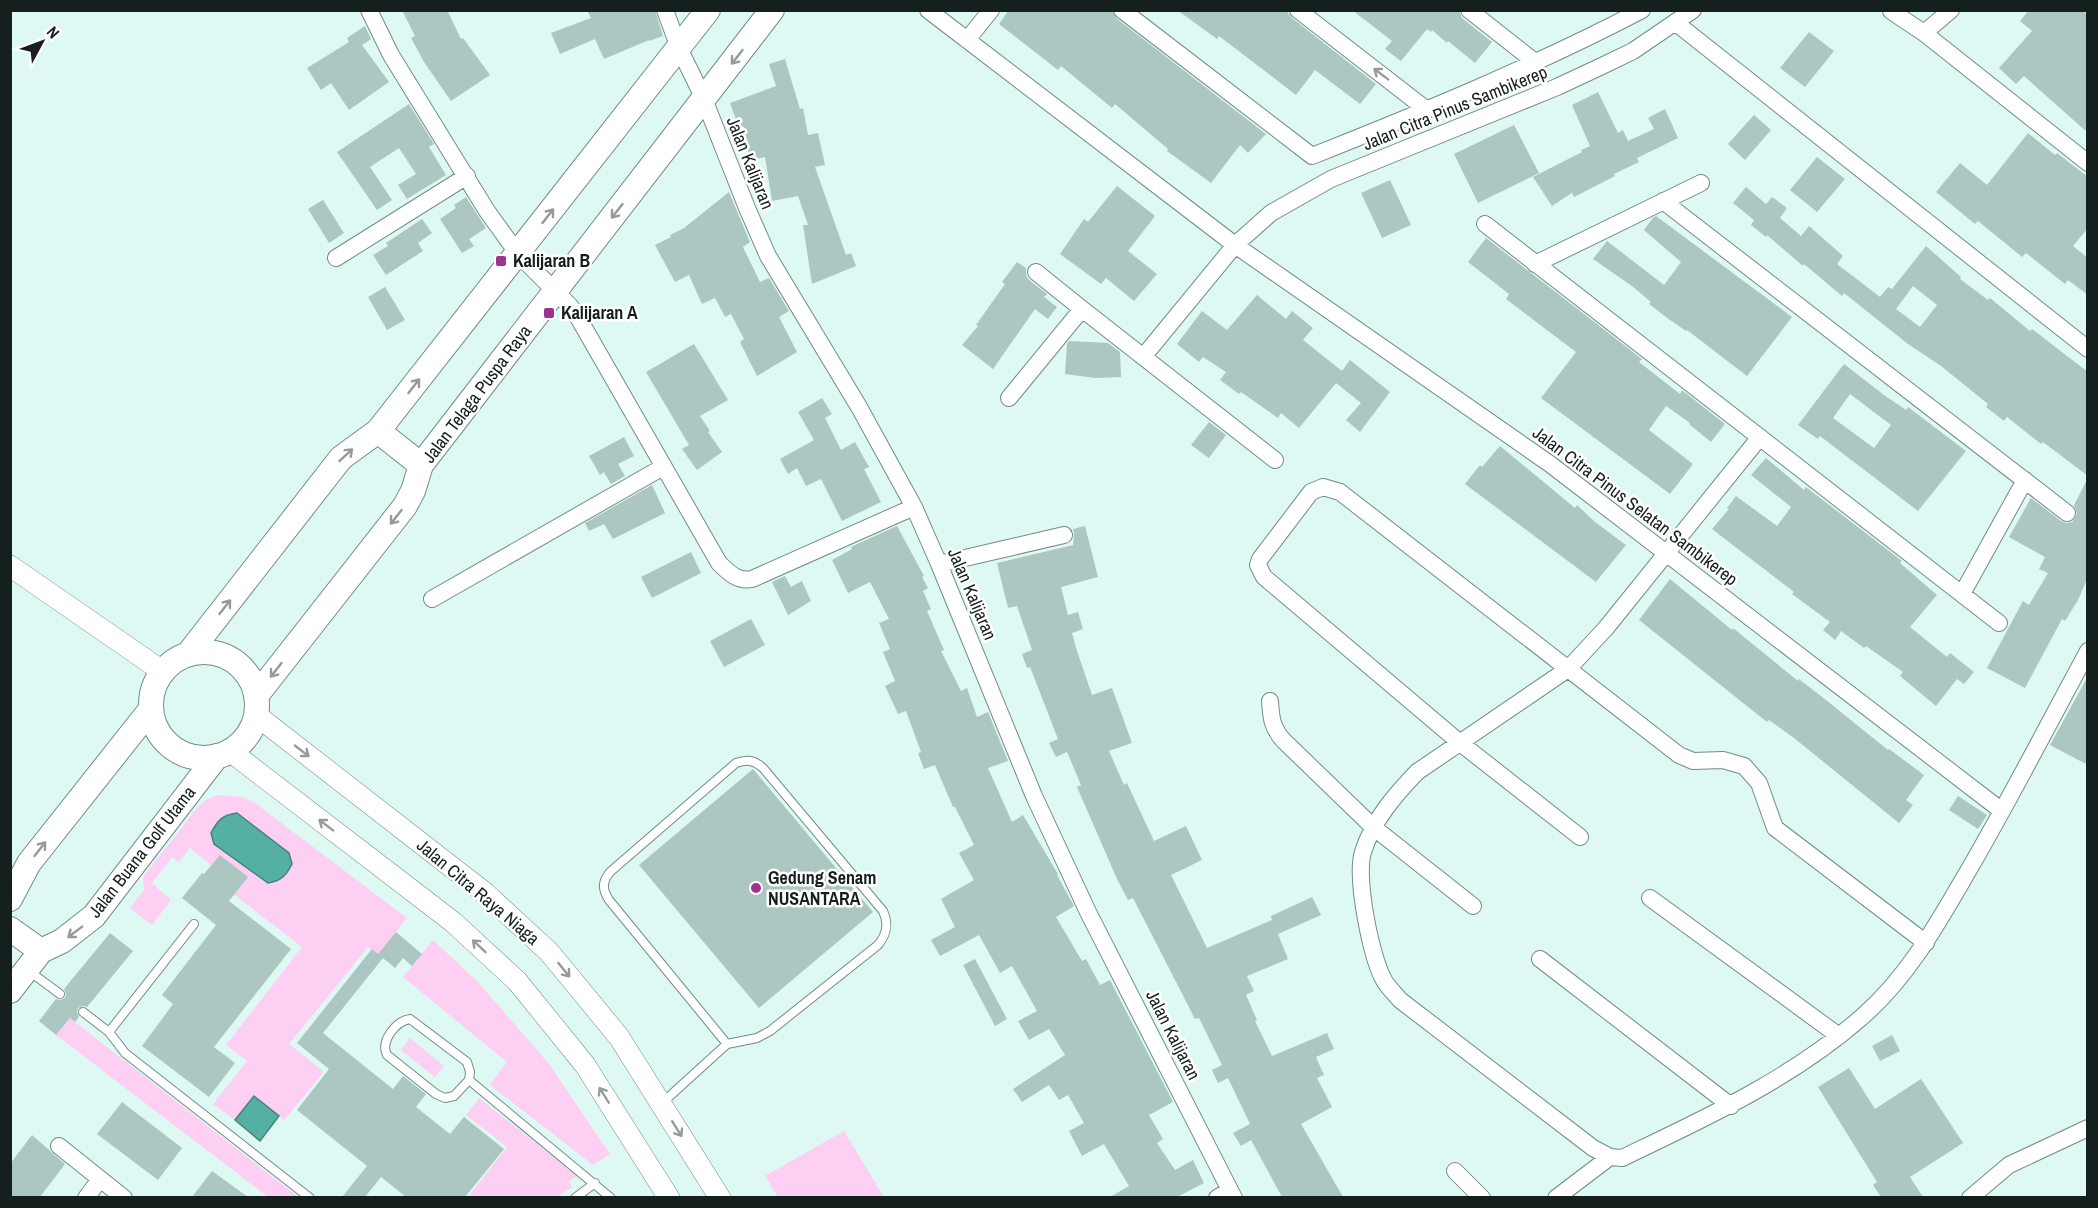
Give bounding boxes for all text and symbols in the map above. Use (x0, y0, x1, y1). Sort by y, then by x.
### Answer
north arrow (12, 12, 72, 72)
text: N (42, 21, 65, 43)
one-way arrow (730, 48, 743, 64)
street label: Jalan Citra Pinus Sambikerep (1359, 59, 1551, 156)
one-way arrow (1373, 68, 1389, 81)
street label: Jalan Kalijaran (721, 113, 780, 213)
one-way arrow (611, 203, 624, 219)
one-way arrow (541, 208, 554, 224)
place label: Kalijaran B (513, 248, 590, 273)
marker: Kalijaran B (494, 254, 508, 268)
place label: Kalijaran A (561, 300, 638, 325)
marker: Kalijaran A (542, 306, 556, 320)
street label: Jalan Telaga Puspa Raya (416, 319, 537, 468)
one-way arrow (407, 378, 420, 394)
street label: Jalan Citra Pinus Selatan Sambikerep (1528, 420, 1743, 591)
one-way arrow (338, 448, 353, 462)
one-way arrow (390, 509, 403, 525)
street label: Jalan Kalijaran (942, 544, 1003, 644)
one-way arrow (218, 600, 231, 616)
one-way arrow (270, 662, 283, 678)
one-way arrow (294, 744, 310, 757)
street label: Jalan Buana Golf Utama (82, 781, 201, 923)
one-way arrow (318, 819, 334, 832)
street label: Jalan Citra Raya Niaga (412, 833, 545, 951)
one-way arrow (33, 841, 46, 857)
place label: Gedung Senam NUSANTARA (768, 865, 876, 911)
marker: Gedung Senam NUSANTARA (749, 881, 763, 895)
one-way arrow (67, 926, 83, 939)
one-way arrow (472, 939, 487, 953)
one-way arrow (557, 962, 571, 977)
street label: Jalan Kalijaran (1140, 986, 1207, 1084)
one-way arrow (597, 1087, 609, 1104)
one-way arrow (671, 1120, 683, 1137)

